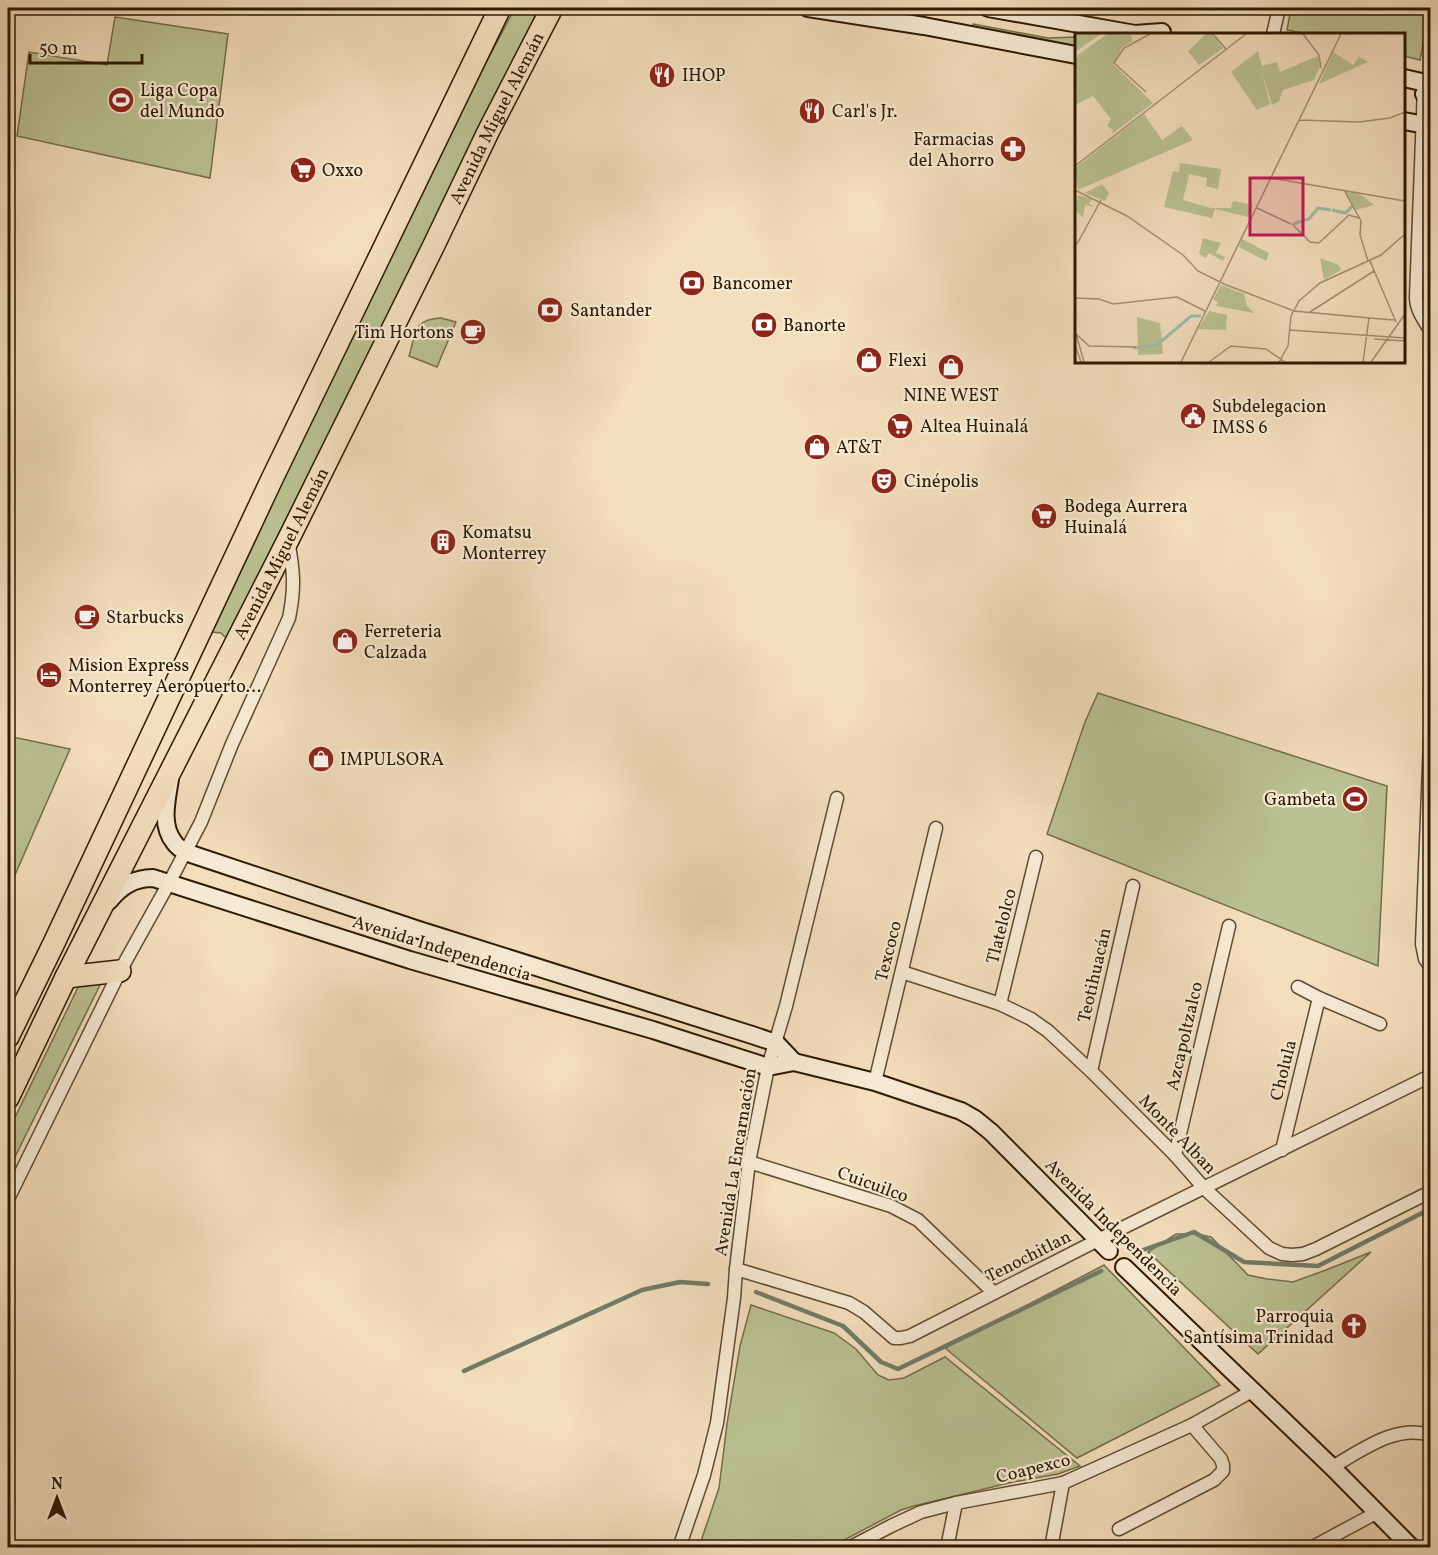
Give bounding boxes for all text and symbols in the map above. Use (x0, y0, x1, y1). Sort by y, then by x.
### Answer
scale bar (30, 27, 142, 65)
street label: Avenida Miguel Alemán (444, 28, 552, 209)
inset map (1075, 33, 1405, 363)
text: 50 m (39, 37, 78, 62)
restaurant icon: IHOP (647, 60, 677, 90)
place label: IHOP (682, 64, 726, 89)
place label: Liga Copa del Mundo (140, 79, 225, 125)
sports icon: Liga Copa del Mundo (106, 85, 136, 115)
restaurant icon: Carl's Jr. (797, 96, 827, 126)
place label: Carl's Jr. (832, 100, 898, 125)
place label: Farmacias del Ahorro (909, 128, 994, 174)
pharmacy icon: Farmacias del Ahorro (998, 134, 1028, 164)
supermarket icon: Oxxo (288, 155, 318, 185)
place label: Oxxo (322, 159, 363, 184)
bank icon: Bancomer (677, 268, 707, 298)
place label: Bancomer (712, 272, 793, 297)
bank icon: Santander (535, 295, 565, 325)
place label: Santander (570, 299, 652, 324)
bank icon: Banorte (749, 310, 779, 340)
place label: Banorte (783, 314, 846, 339)
cafe icon: Tim Hortons (458, 317, 488, 347)
place label: Tim Hortons (355, 321, 454, 346)
shop icon: Flexi (854, 345, 884, 375)
place label: Flexi (888, 349, 927, 374)
shop icon: NINE WEST (936, 352, 966, 382)
place label: NINE WEST (903, 384, 999, 409)
place label: Subdelegacion IMSS 6 (1212, 395, 1327, 441)
public building icon: Subdelegacion IMSS 6 (1178, 401, 1208, 431)
supermarket icon: Altea Huinalá (885, 411, 915, 441)
place label: Altea Huinalá (920, 415, 1029, 440)
shop icon: AT&T (802, 432, 832, 462)
place label: AT&T (836, 436, 882, 461)
street label: Avenida Miguel Alemán (228, 464, 336, 645)
theatre icon: Cinépolis (869, 466, 899, 496)
place label: Cinépolis (904, 470, 979, 495)
place label: Bodega Aurrera Huinalá (1064, 495, 1188, 541)
supermarket icon: Bodega Aurrera Huinalá (1029, 501, 1059, 531)
place label: Komatsu Monterrey (462, 521, 547, 567)
building icon: Komatsu Monterrey (428, 527, 458, 557)
cafe icon: Starbucks (72, 602, 102, 632)
place label: Starbucks (106, 606, 184, 631)
place label: Ferreteria Calzada (364, 620, 442, 666)
shop icon: Ferreteria Calzada (330, 626, 360, 656)
place label: Mision Express Monterrey Aeropuerto… (68, 654, 261, 700)
hotel icon: Mision Express Monterrey Aeropuerto… (34, 660, 64, 690)
shop icon: IMPULSORA (306, 744, 336, 774)
place label: IMPULSORA (340, 748, 444, 773)
sports icon: Gambeta (1340, 784, 1370, 814)
place label: Gambeta (1264, 788, 1336, 813)
street label: Tlatelolco (981, 886, 1024, 967)
street label: Avenida Independencia (349, 910, 534, 989)
street label: Texcoco (870, 918, 909, 985)
street label: Teotihuacán (1072, 925, 1119, 1025)
street label: Azcapoltzalco (1161, 979, 1210, 1093)
street label: Cholula (1265, 1037, 1304, 1103)
street label: Avenida La Encarnación (709, 1066, 764, 1258)
street label: Monte Alban (1132, 1089, 1222, 1181)
street label: Avenida Independencia (1038, 1154, 1187, 1303)
street label: Cuicuilco (833, 1161, 912, 1210)
street label: Tenochitlan (981, 1225, 1076, 1290)
place label: Parroquia Santísima Trinidad (1183, 1305, 1334, 1351)
church icon: Parroquia Santísima Trinidad (1339, 1311, 1369, 1341)
street label: Coapexco (994, 1448, 1073, 1491)
north arrow (27, 1468, 87, 1528)
text: N (51, 1474, 63, 1496)

